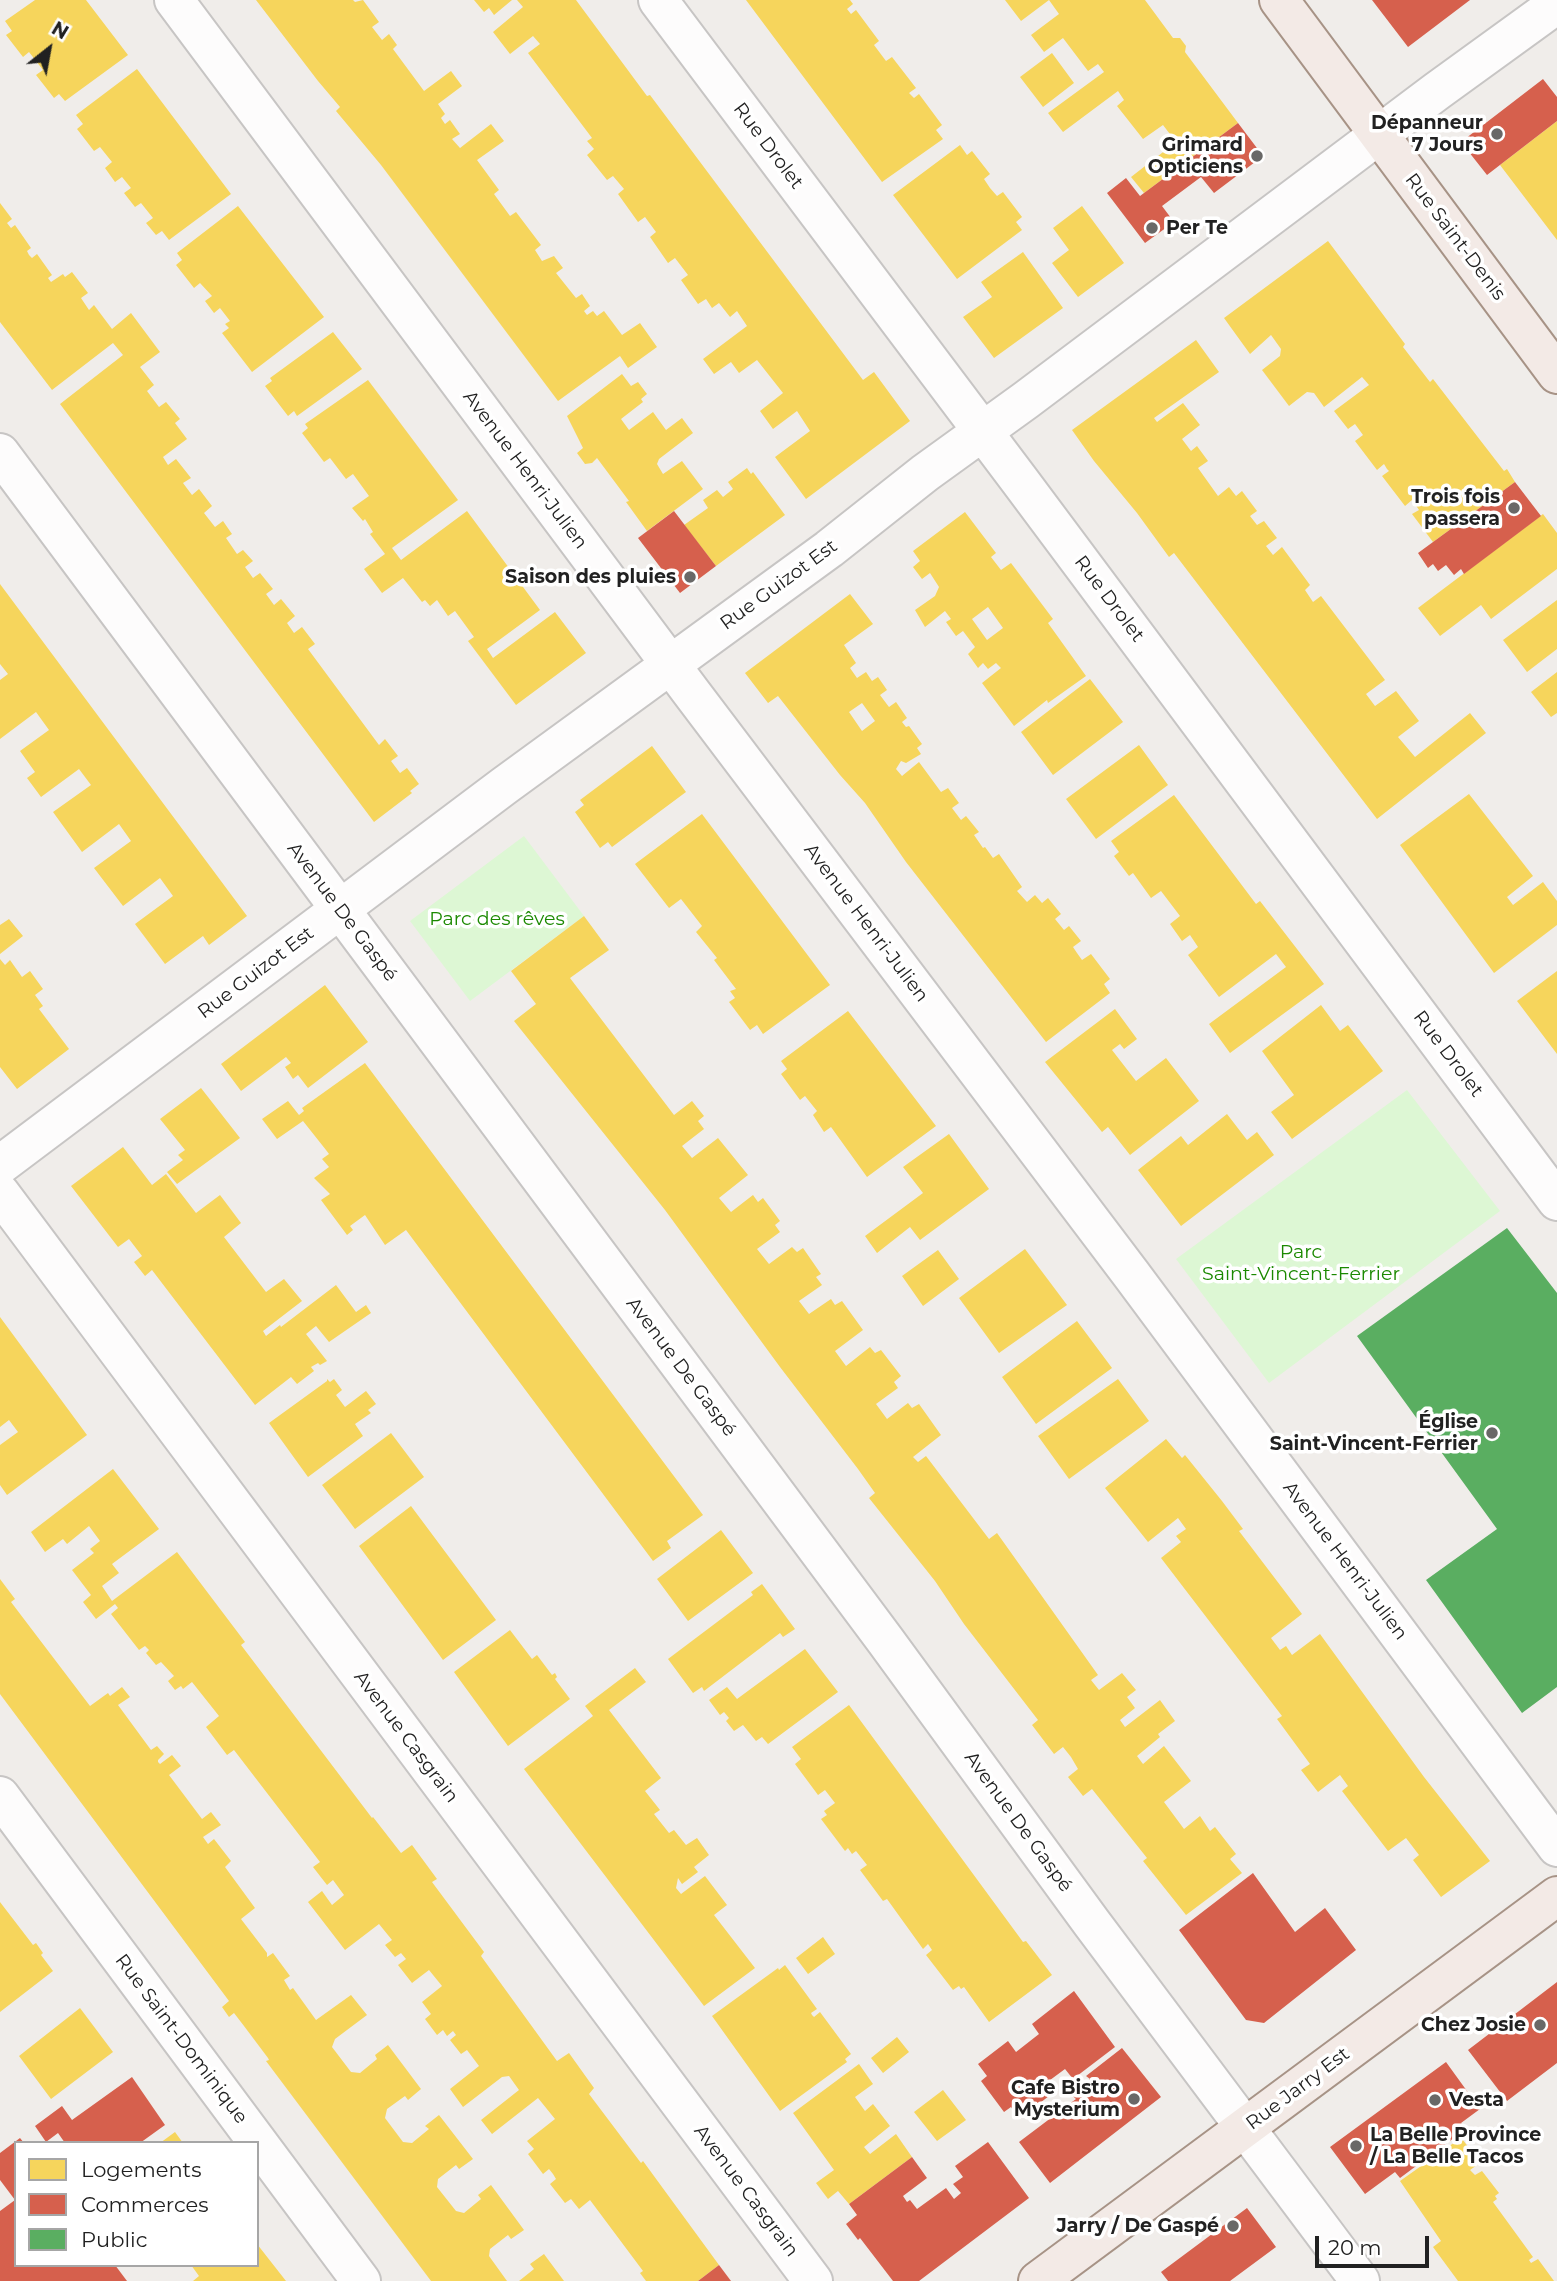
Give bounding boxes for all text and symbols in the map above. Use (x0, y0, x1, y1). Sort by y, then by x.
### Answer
north arrow (14, 14, 84, 84)
text: N (48, 17, 73, 44)
street label: Rue Drolet (728, 98, 808, 194)
place label: Dépanneur 7 Jours (1371, 112, 1483, 156)
marker: Dépanneur 7 Jours (1489, 126, 1505, 142)
place label: Grimard Opticiens (1148, 134, 1243, 178)
marker: Grimard Opticiens (1249, 148, 1265, 164)
street label: Rue Saint-Denis (1400, 169, 1510, 305)
place label: Per Te (1166, 217, 1228, 239)
marker: Per Te (1144, 220, 1160, 236)
street label: Avenue Henri-Julien (458, 386, 592, 554)
place label: Trois fois passera (1411, 486, 1500, 530)
marker: Trois fois passera (1506, 500, 1522, 516)
street label: Rue Guizot Est (716, 535, 842, 635)
street label: Rue Drolet (1069, 551, 1149, 647)
place label: Saison des pluies (505, 566, 676, 588)
marker: Saison des pluies (682, 569, 698, 585)
street label: Avenue De Gaspé (282, 838, 402, 986)
street label: Avenue Henri-Julien (799, 839, 933, 1007)
park label: Parc des rêves (429, 908, 565, 930)
street label: Rue Guizot Est (194, 922, 318, 1024)
street label: Rue Drolet (1408, 1006, 1488, 1102)
park label: Parc Saint-Vincent-Ferrier (1202, 1241, 1400, 1285)
street label: Avenue De Gaspé (621, 1293, 741, 1441)
place label: Église Saint-Vincent-Ferrier (1270, 1411, 1478, 1455)
marker: Église Saint-Vincent-Ferrier (1484, 1425, 1500, 1441)
street label: Avenue Henri-Julien (1278, 1477, 1412, 1645)
street label: Avenue Casgrain (349, 1666, 463, 1808)
street label: Avenue De Gaspé (959, 1747, 1077, 1897)
street label: Rue Saint-Dominique (110, 1950, 252, 2128)
place label: Chez Josie (1421, 2014, 1526, 2036)
marker: Chez Josie (1532, 2017, 1548, 2033)
street label: Rue Jarry Est (1242, 2043, 1354, 2135)
place label: Cafe Bistro Mysterium (1011, 2077, 1120, 2121)
place label: Vesta (1449, 2089, 1504, 2111)
marker: Cafe Bistro Mysterium (1126, 2091, 1142, 2107)
marker: Vesta (1427, 2092, 1443, 2108)
street label: Avenue Casgrain (689, 2120, 803, 2262)
place label: La Belle Province / La Belle Tacos (1370, 2124, 1541, 2168)
marker: La Belle Province / La Belle Tacos (1348, 2138, 1364, 2154)
legend (14, 2141, 259, 2267)
text: Logements (81, 2157, 201, 2182)
text: Commerces (81, 2192, 209, 2217)
place label: Jarry / De Gaspé (1057, 2215, 1219, 2237)
marker: Jarry / De Gaspé (1225, 2218, 1241, 2234)
scale bar (1319, 2222, 1433, 2266)
text: Public (81, 2227, 148, 2252)
text: 20 m (1328, 2235, 1382, 2260)

